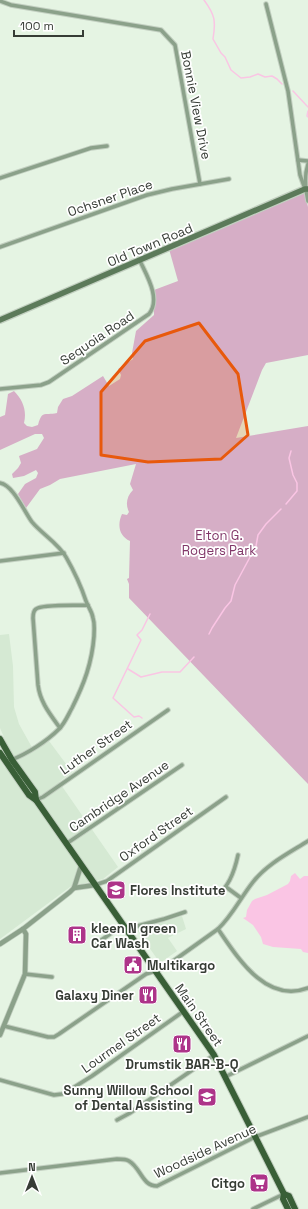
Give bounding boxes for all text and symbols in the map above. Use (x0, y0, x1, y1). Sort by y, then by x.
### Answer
scale bar (14, 12, 83, 38)
text: 100 m (20, 18, 54, 34)
street label: Bonnie View Drive (177, 49, 215, 161)
street label: Ochsner Place (65, 175, 155, 221)
street label: Old Town Road (105, 219, 195, 271)
street label: Sequoia Road (57, 307, 137, 369)
park label: Elton G. Rogers Park (182, 527, 256, 559)
street label: Luther Street (56, 716, 136, 778)
street label: Cambridge Avenue (66, 756, 172, 836)
street label: Oxford Street (116, 802, 196, 866)
school or university icon: Flores Institute (105, 879, 127, 901)
place label: Flores Institute (130, 882, 226, 899)
place label: kleen N green Car Wash (91, 920, 176, 952)
building icon: kleen N green Car Wash (66, 924, 88, 946)
public building icon: Multikargo (122, 954, 144, 976)
place label: Multikargo (147, 957, 215, 974)
street label: Main Street (171, 980, 227, 1050)
restaurant icon: Galaxy Diner (137, 984, 159, 1006)
place label: Galaxy Diner (55, 987, 134, 1004)
street label: Lourmel Street (78, 1009, 164, 1077)
restaurant icon: Drumstik BAR-B-Q (171, 1033, 193, 1055)
place label: Drumstik BAR-B-Q (125, 1056, 239, 1073)
place label: Sunny Willow School of Dental Assisting (64, 1082, 193, 1114)
school or university icon: Sunny Willow School of Dental Assisting (196, 1086, 218, 1108)
street label: Woodside Avenue (151, 1120, 259, 1182)
north arrow (12, 1157, 52, 1197)
text: N (28, 1160, 36, 1174)
supermarket icon: Citgo (248, 1172, 270, 1194)
place label: Citgo (211, 1175, 245, 1192)

